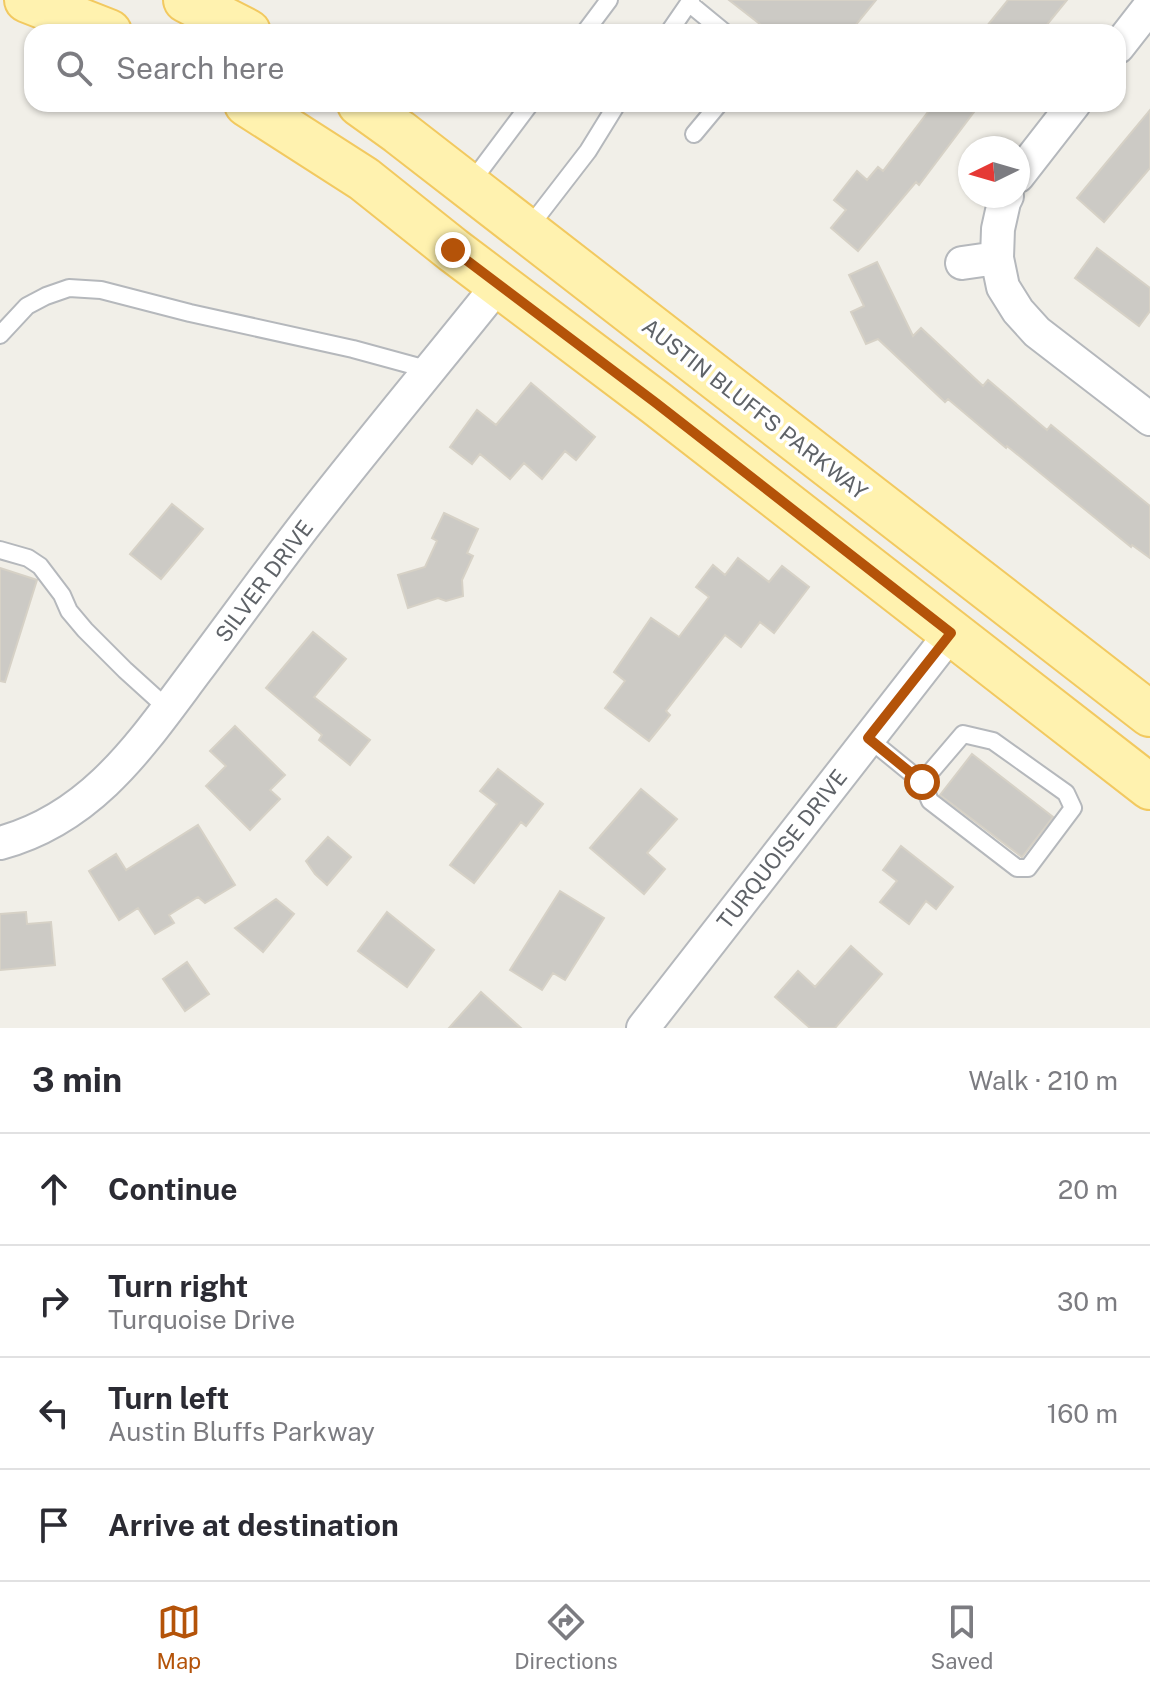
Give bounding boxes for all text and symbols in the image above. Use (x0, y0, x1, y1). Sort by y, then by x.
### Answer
search box (24, 24, 1126, 112)
icon: search (52, 46, 96, 90)
text: Search here (116, 50, 284, 86)
north arrow (958, 136, 1030, 208)
route end (435, 232, 471, 268)
street label: AUSTIN BLUFFS PARKWAY (637, 313, 873, 505)
street label: SILVER DRIVE (210, 515, 318, 647)
street label: TURQUOISE DRIVE (712, 764, 852, 934)
route start (904, 764, 940, 800)
text: 3 min (32, 1060, 122, 1100)
text: Walk · 210 m (968, 1065, 1118, 1096)
icon: ahead (32, 1167, 76, 1211)
text: Continue (108, 1171, 238, 1207)
text: 20 m (1058, 1174, 1118, 1205)
text: Turn right (108, 1268, 248, 1304)
icon: right (32, 1279, 76, 1323)
text: 30 m (1057, 1286, 1118, 1317)
text: Turquoise Drive (108, 1304, 295, 1335)
text: Turn left (108, 1380, 229, 1416)
icon: left (32, 1391, 76, 1435)
text: 160 m (1047, 1398, 1118, 1429)
text: Austin Bluffs Parkway (108, 1416, 375, 1447)
icon: arrive (32, 1503, 76, 1547)
text: Arrive at destination (108, 1507, 399, 1543)
tab: Map (157, 1600, 201, 1674)
tab: Directions (514, 1600, 618, 1674)
tab: Saved (931, 1600, 993, 1674)

